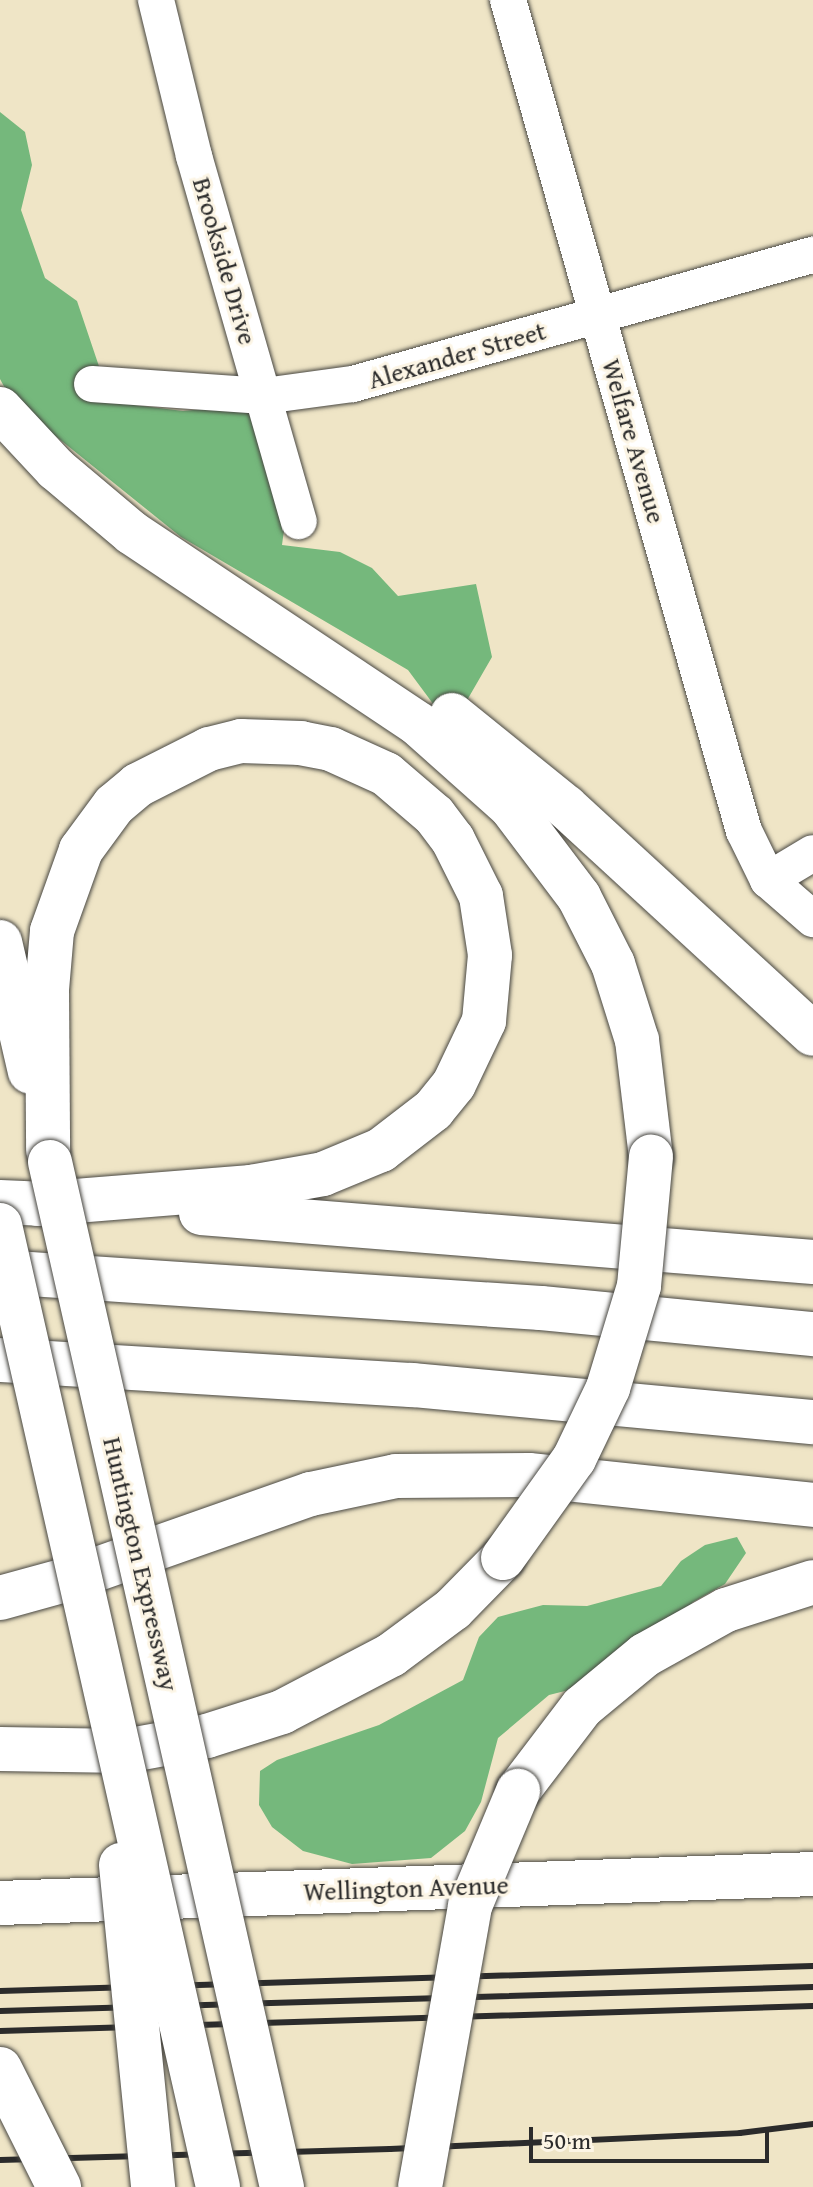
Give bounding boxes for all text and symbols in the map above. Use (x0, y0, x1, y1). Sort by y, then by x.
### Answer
street label: Brookside Drive (186, 174, 264, 348)
street label: Alexander Street (365, 315, 549, 395)
street label: Welfare Avenue (596, 355, 672, 527)
street label: Huntington Expressway (97, 1434, 185, 1694)
street label: Wellington Avenue (303, 1869, 509, 1907)
scale bar (533, 2111, 773, 2161)
text: 50 m (543, 2123, 591, 2158)

